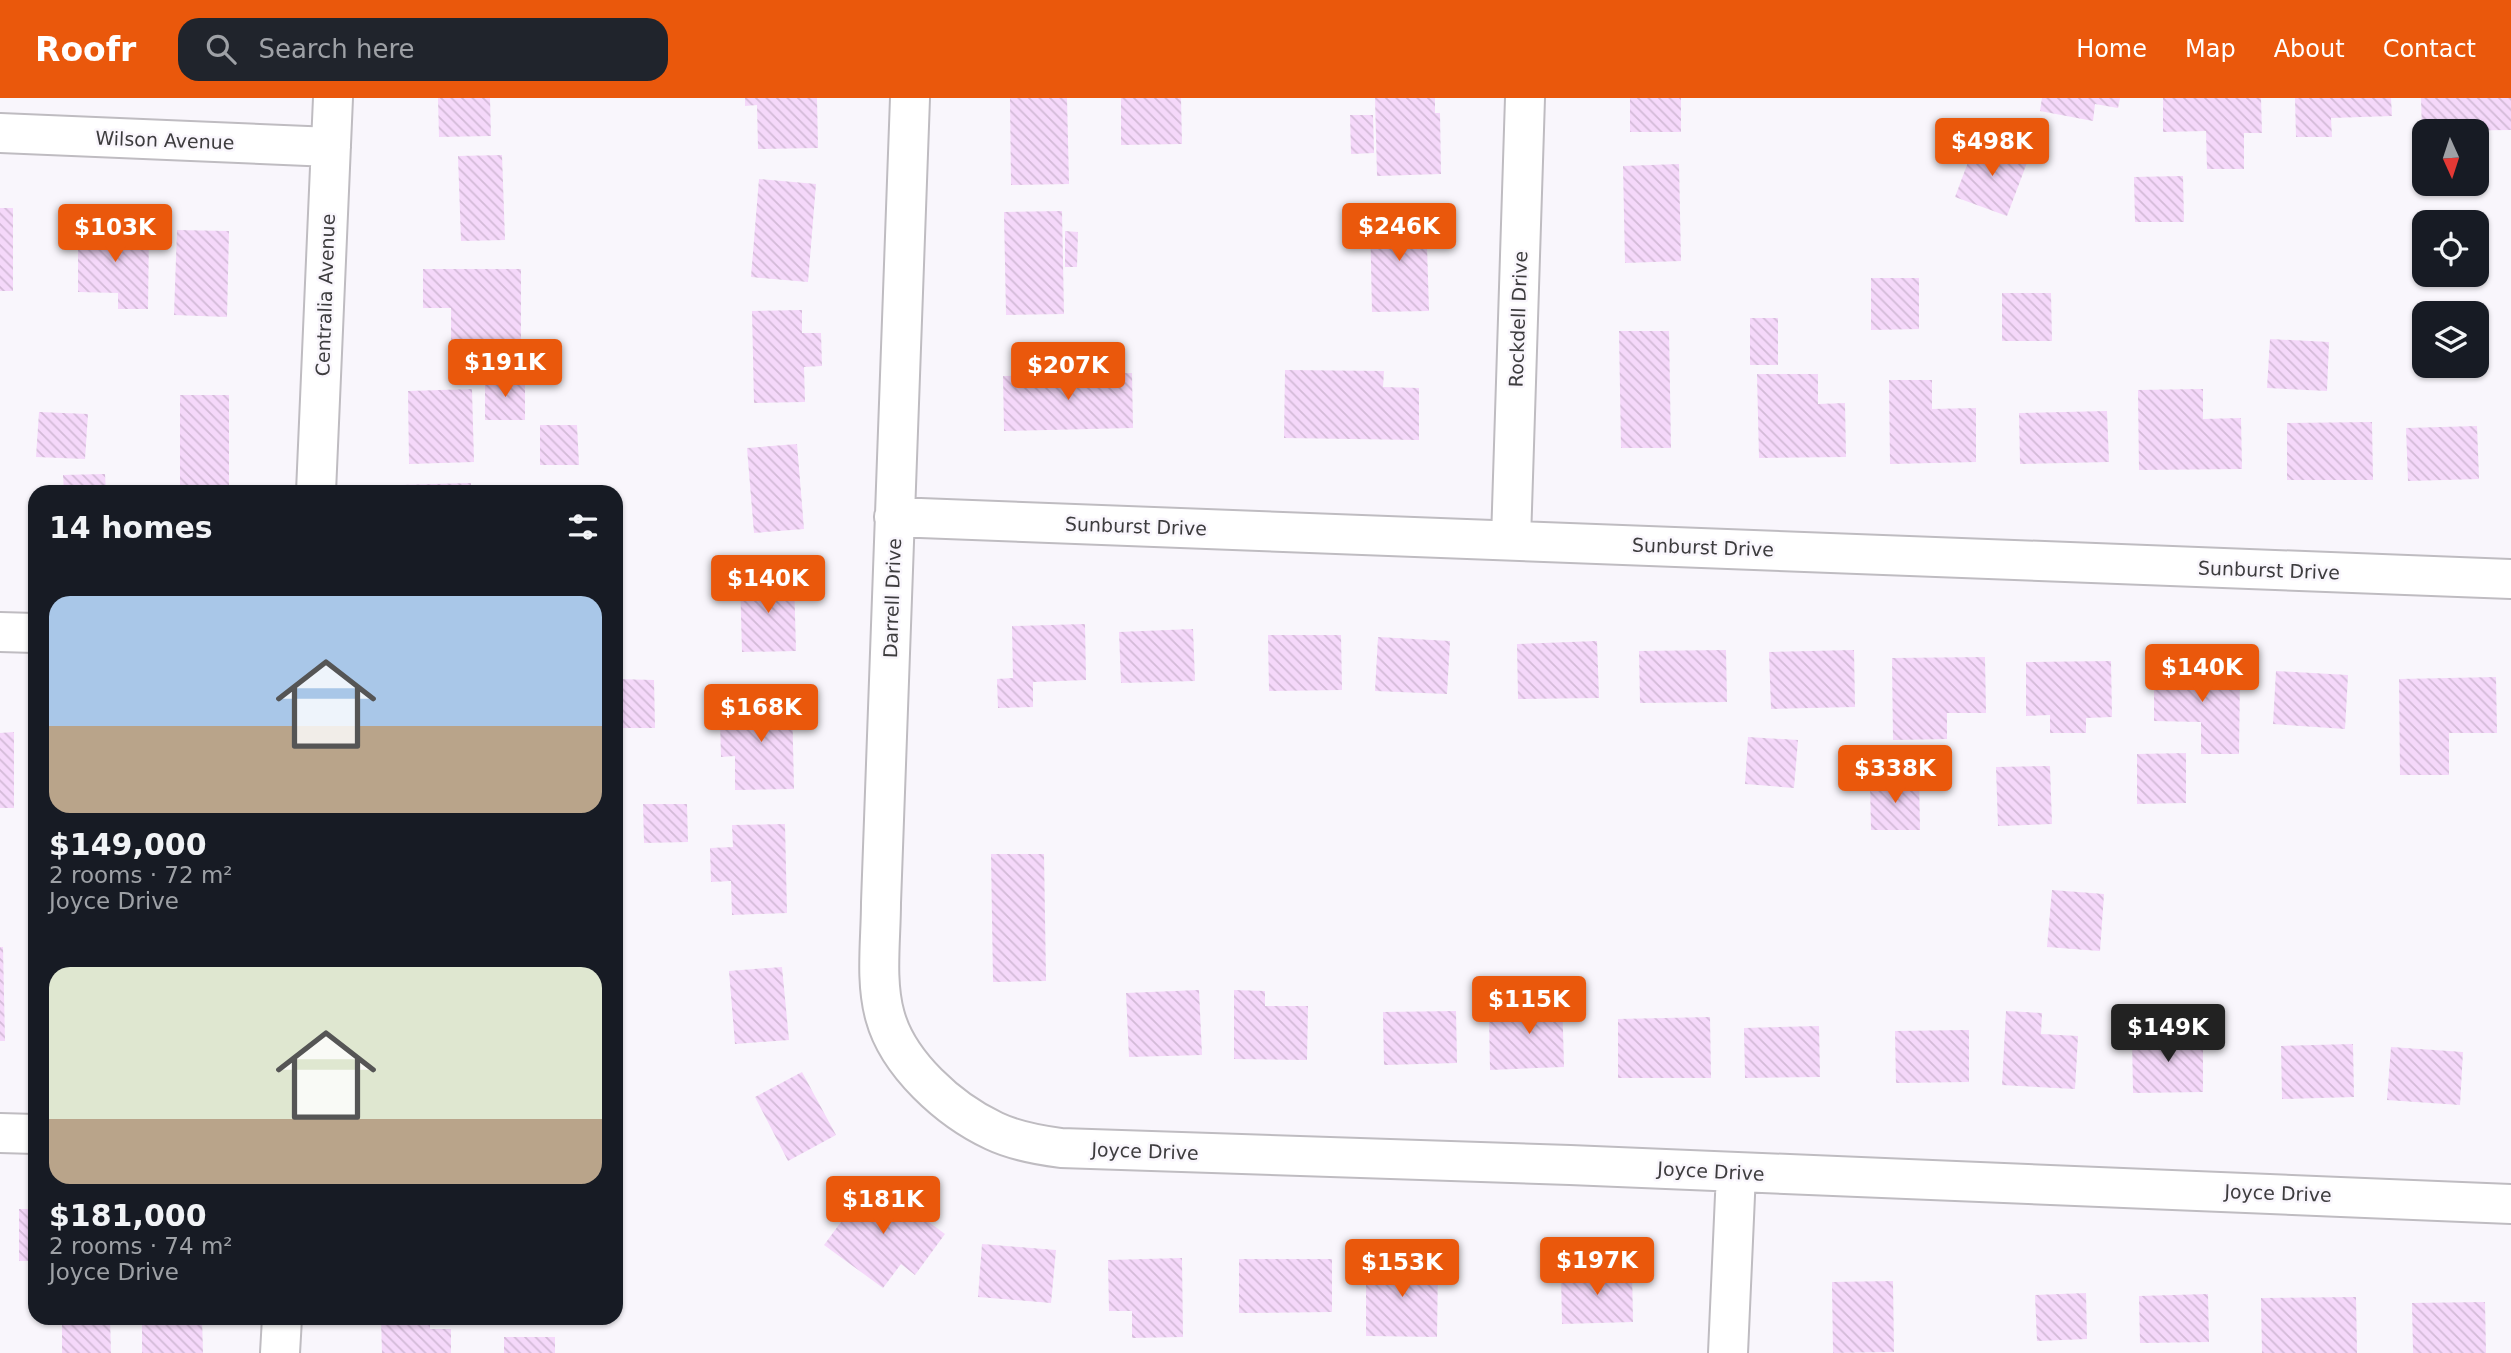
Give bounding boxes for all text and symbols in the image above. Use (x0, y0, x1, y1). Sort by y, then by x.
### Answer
search box (178, 18, 668, 81)
text: Roofr (35, 30, 136, 69)
icon: search (202, 30, 240, 68)
text: Search here (258, 34, 415, 64)
text: Home (2076, 35, 2147, 63)
text: Map (2185, 35, 2236, 63)
text: About (2274, 35, 2345, 63)
text: Contact (2383, 35, 2476, 63)
pin: $498K (1943, 118, 2041, 178)
north arrow (2412, 119, 2488, 196)
map controls (2412, 119, 2489, 378)
street label: Wilson Avenue (95, 127, 235, 153)
text: $498K (1951, 128, 2033, 154)
pin: $103K (66, 204, 164, 264)
pin: $246K (1350, 204, 1448, 263)
button: locate (2412, 210, 2489, 287)
street label: Centralia Avenue (311, 213, 339, 377)
text: $246K (1358, 213, 1440, 239)
text: $103K (74, 214, 156, 240)
street label: Rockdell Drive (1505, 250, 1531, 388)
button: layers (2412, 301, 2489, 378)
pin: $191K (456, 340, 554, 399)
pin: $207K (1019, 342, 1117, 402)
text: $191K (464, 349, 546, 375)
text: $207K (1027, 352, 1109, 378)
icon: filters (564, 508, 602, 546)
text: 14 homes (49, 510, 213, 545)
street label: Sunburst Drive (1065, 513, 1207, 539)
street label: Sunburst Drive (1632, 534, 1774, 560)
street label: Darrell Drive (879, 538, 905, 658)
pin: $140K (719, 556, 817, 615)
street label: Sunburst Drive (2198, 557, 2340, 583)
text: $140K (727, 565, 809, 591)
icon: home (263, 641, 389, 767)
pin: $140K (2153, 644, 2251, 704)
text: $140K (2161, 654, 2243, 680)
pin: $168K (712, 684, 810, 744)
text: $168K (720, 694, 802, 720)
pin: $338K (1846, 746, 1944, 805)
text: $338K (1854, 755, 1936, 781)
text: $149,000 (49, 827, 207, 862)
text: 2 rooms · 72 m² (49, 862, 233, 888)
text: Joyce Drive (49, 888, 179, 914)
pin: $115K (1480, 976, 1578, 1036)
text: $115K (1488, 986, 1570, 1012)
pin: $149K (2119, 1004, 2217, 1064)
icon: home (263, 1012, 389, 1138)
text: $149K (2127, 1014, 2209, 1040)
street label: Joyce Drive (1090, 1138, 1199, 1164)
street label: Joyce Drive (1656, 1157, 1765, 1185)
pin: $181K (834, 1176, 932, 1236)
street label: Joyce Drive (2223, 1180, 2332, 1206)
text: $181K (842, 1186, 924, 1212)
text: $181,000 (49, 1198, 207, 1233)
text: 2 rooms · 74 m² (49, 1233, 233, 1259)
pin: $197K (1548, 1238, 1646, 1297)
pin: $153K (1353, 1240, 1451, 1299)
text: $197K (1556, 1247, 1638, 1273)
text: $153K (1361, 1249, 1443, 1275)
text: Joyce Drive (49, 1259, 179, 1285)

